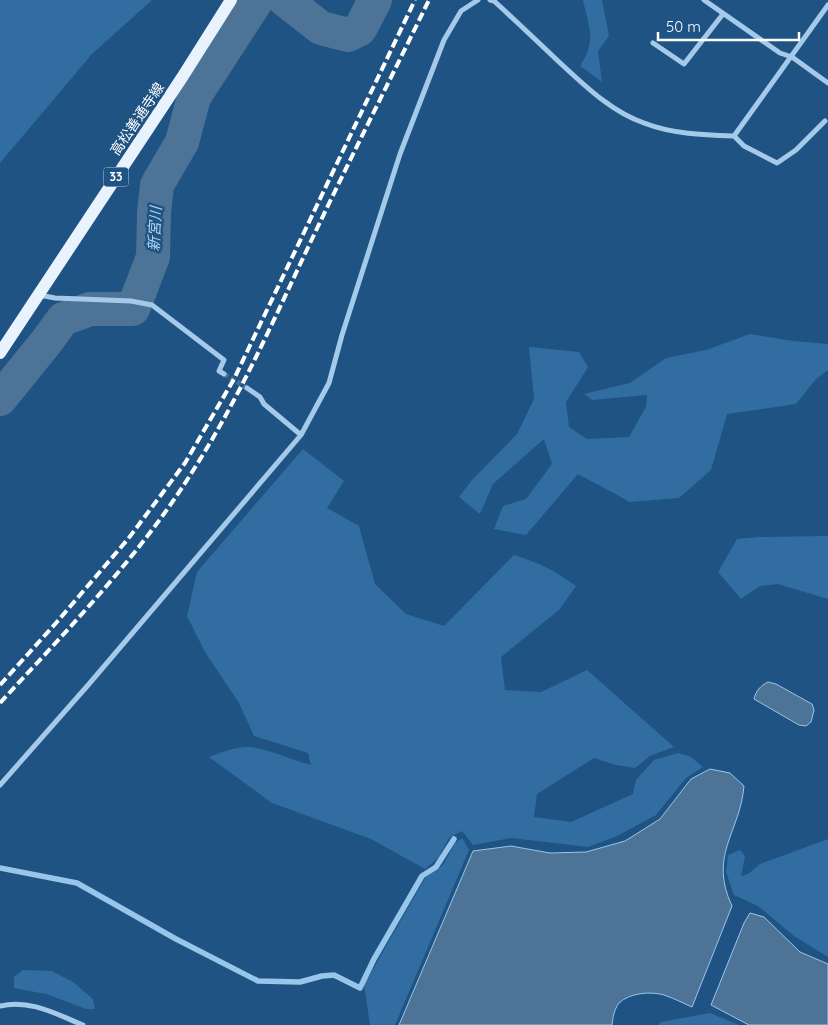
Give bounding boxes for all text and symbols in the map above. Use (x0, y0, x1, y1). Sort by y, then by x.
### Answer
scale bar (658, 10, 799, 42)
text: 50 m (666, 17, 701, 36)
street label: 高松善通寺線 (106, 79, 168, 159)
road number: 33 (104, 168, 128, 186)
water label: 新宮川 (144, 204, 165, 252)

